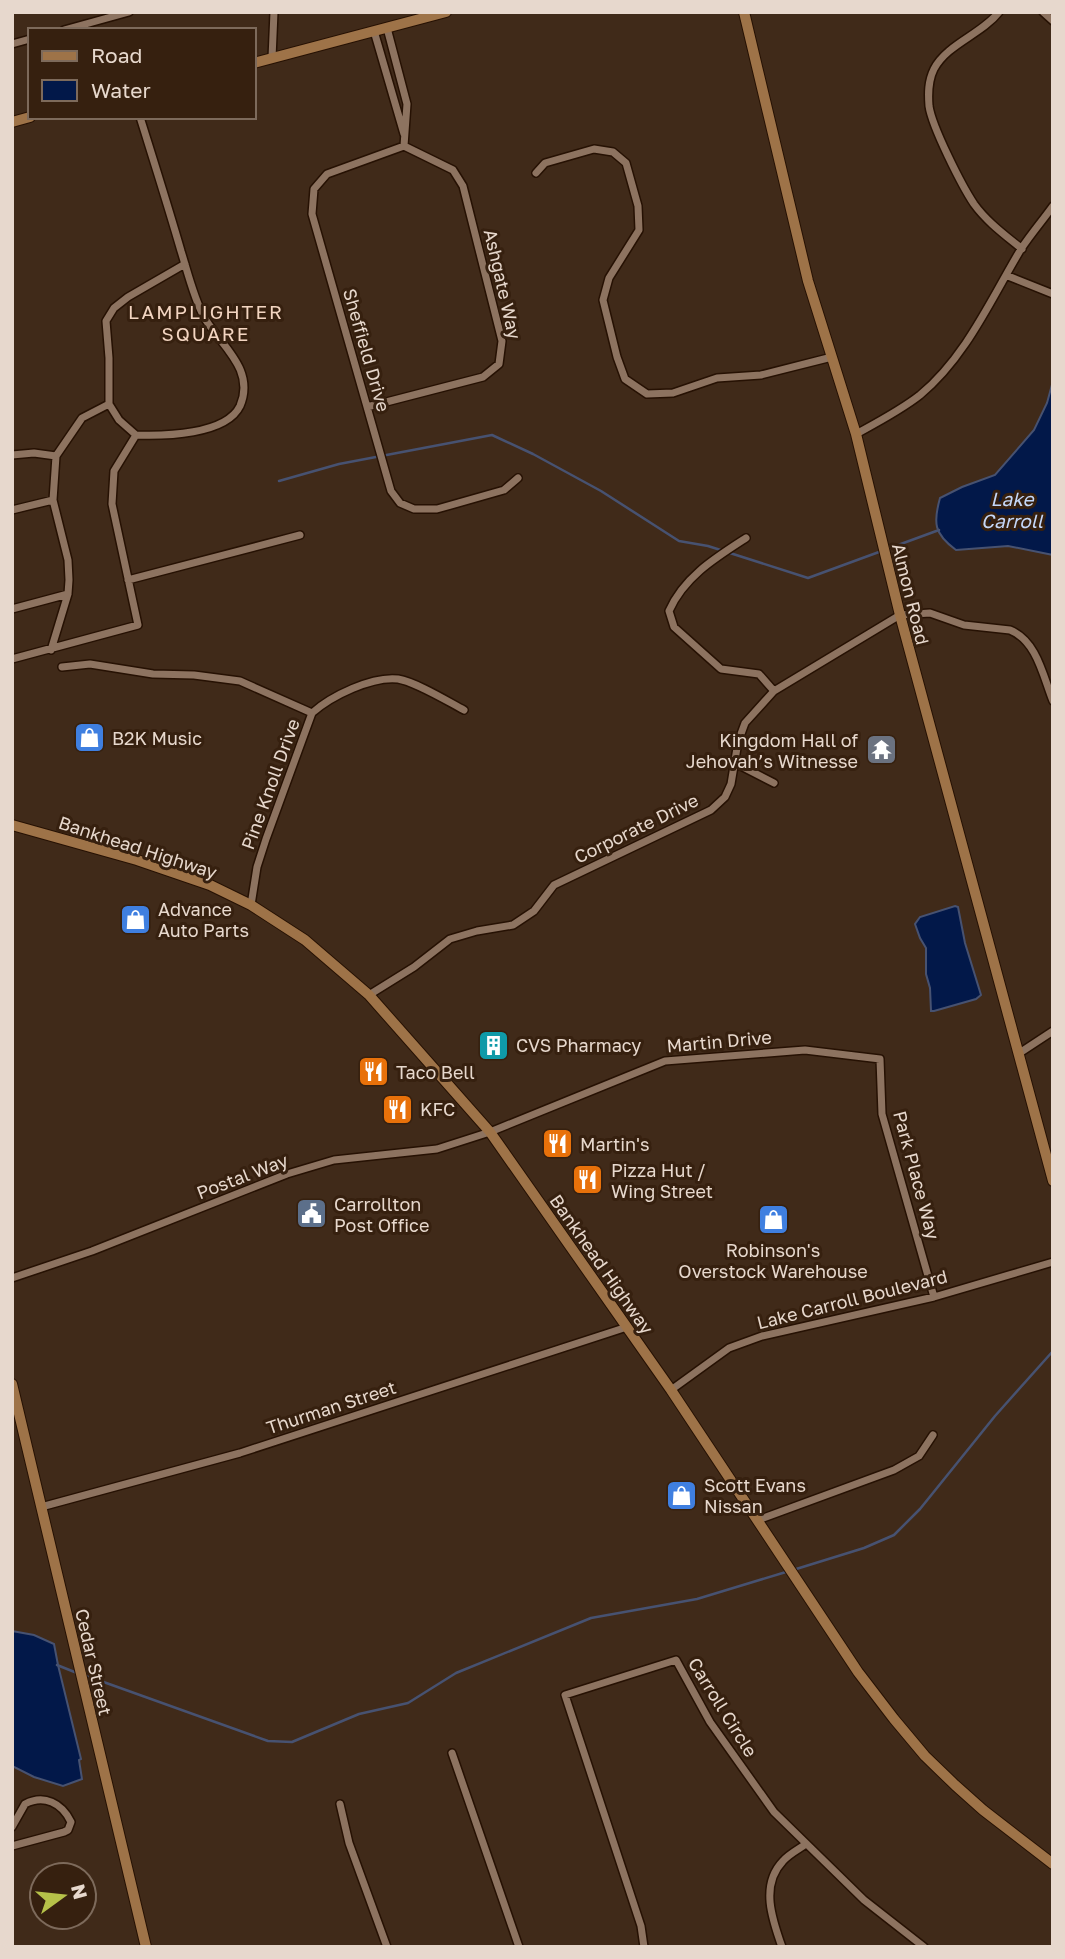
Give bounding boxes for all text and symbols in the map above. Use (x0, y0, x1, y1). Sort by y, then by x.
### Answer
legend (28, 28, 256, 119)
text: Road (91, 42, 142, 68)
text: Water (91, 77, 151, 103)
street label: Ashgate Way (480, 227, 526, 341)
street label: Sheffield Drive (339, 286, 395, 414)
district label: LAMPLIGHTER SQUARE (128, 300, 284, 345)
water label: Lake Carroll (981, 487, 1044, 532)
street label: Almon Road (888, 541, 934, 647)
street label: Pine Knoll Drive (236, 716, 304, 852)
shop icon: B2K Music (72, 721, 106, 755)
place label: B2K Music (112, 727, 202, 749)
place label: Kingdom Hall of Jehovah’s Witnesse (686, 729, 858, 772)
temple icon: Kingdom Hall of Jehovah’s Witnesse (864, 733, 898, 767)
street label: Corporate Drive (570, 788, 702, 868)
street label: Bankhead Highway (56, 811, 220, 883)
place label: Advance Auto Parts (158, 898, 249, 941)
shop icon: Advance Auto Parts (118, 902, 152, 936)
street label: Martin Drive (666, 1025, 772, 1057)
building icon: CVS Pharmacy (476, 1028, 510, 1062)
place label: CVS Pharmacy (516, 1034, 641, 1056)
restaurant icon: Taco Bell (356, 1055, 390, 1089)
place label: Taco Bell (396, 1061, 475, 1083)
restaurant icon: KFC (380, 1092, 414, 1126)
place label: KFC (420, 1098, 455, 1120)
street label: Park Place Way (889, 1108, 945, 1242)
restaurant icon: Martin's (540, 1127, 574, 1161)
place label: Martin's (580, 1133, 649, 1155)
street label: Postal Way (193, 1149, 291, 1203)
place label: Pizza Hut / Wing Street (611, 1159, 713, 1202)
restaurant icon: Pizza Hut / Wing Street (571, 1163, 605, 1197)
street label: Bankhead Highway (546, 1190, 658, 1338)
place label: Carrollton Post Office (334, 1193, 429, 1236)
public building icon: Carrollton Post Office (294, 1197, 328, 1231)
shop icon: Robinson's Overstock Warehouse (756, 1203, 790, 1237)
place label: Robinson's Overstock Warehouse (678, 1239, 868, 1282)
street label: Lake Carroll Boulevard (755, 1265, 949, 1333)
street label: Thurman Street (263, 1376, 399, 1438)
place label: Scott Evans Nissan (704, 1474, 806, 1517)
shop icon: Scott Evans Nissan (664, 1478, 698, 1512)
street label: Cedar Street (71, 1607, 117, 1717)
street label: Carroll Circle (684, 1653, 762, 1761)
north arrow (28, 1861, 98, 1931)
text: N (67, 1882, 93, 1901)

